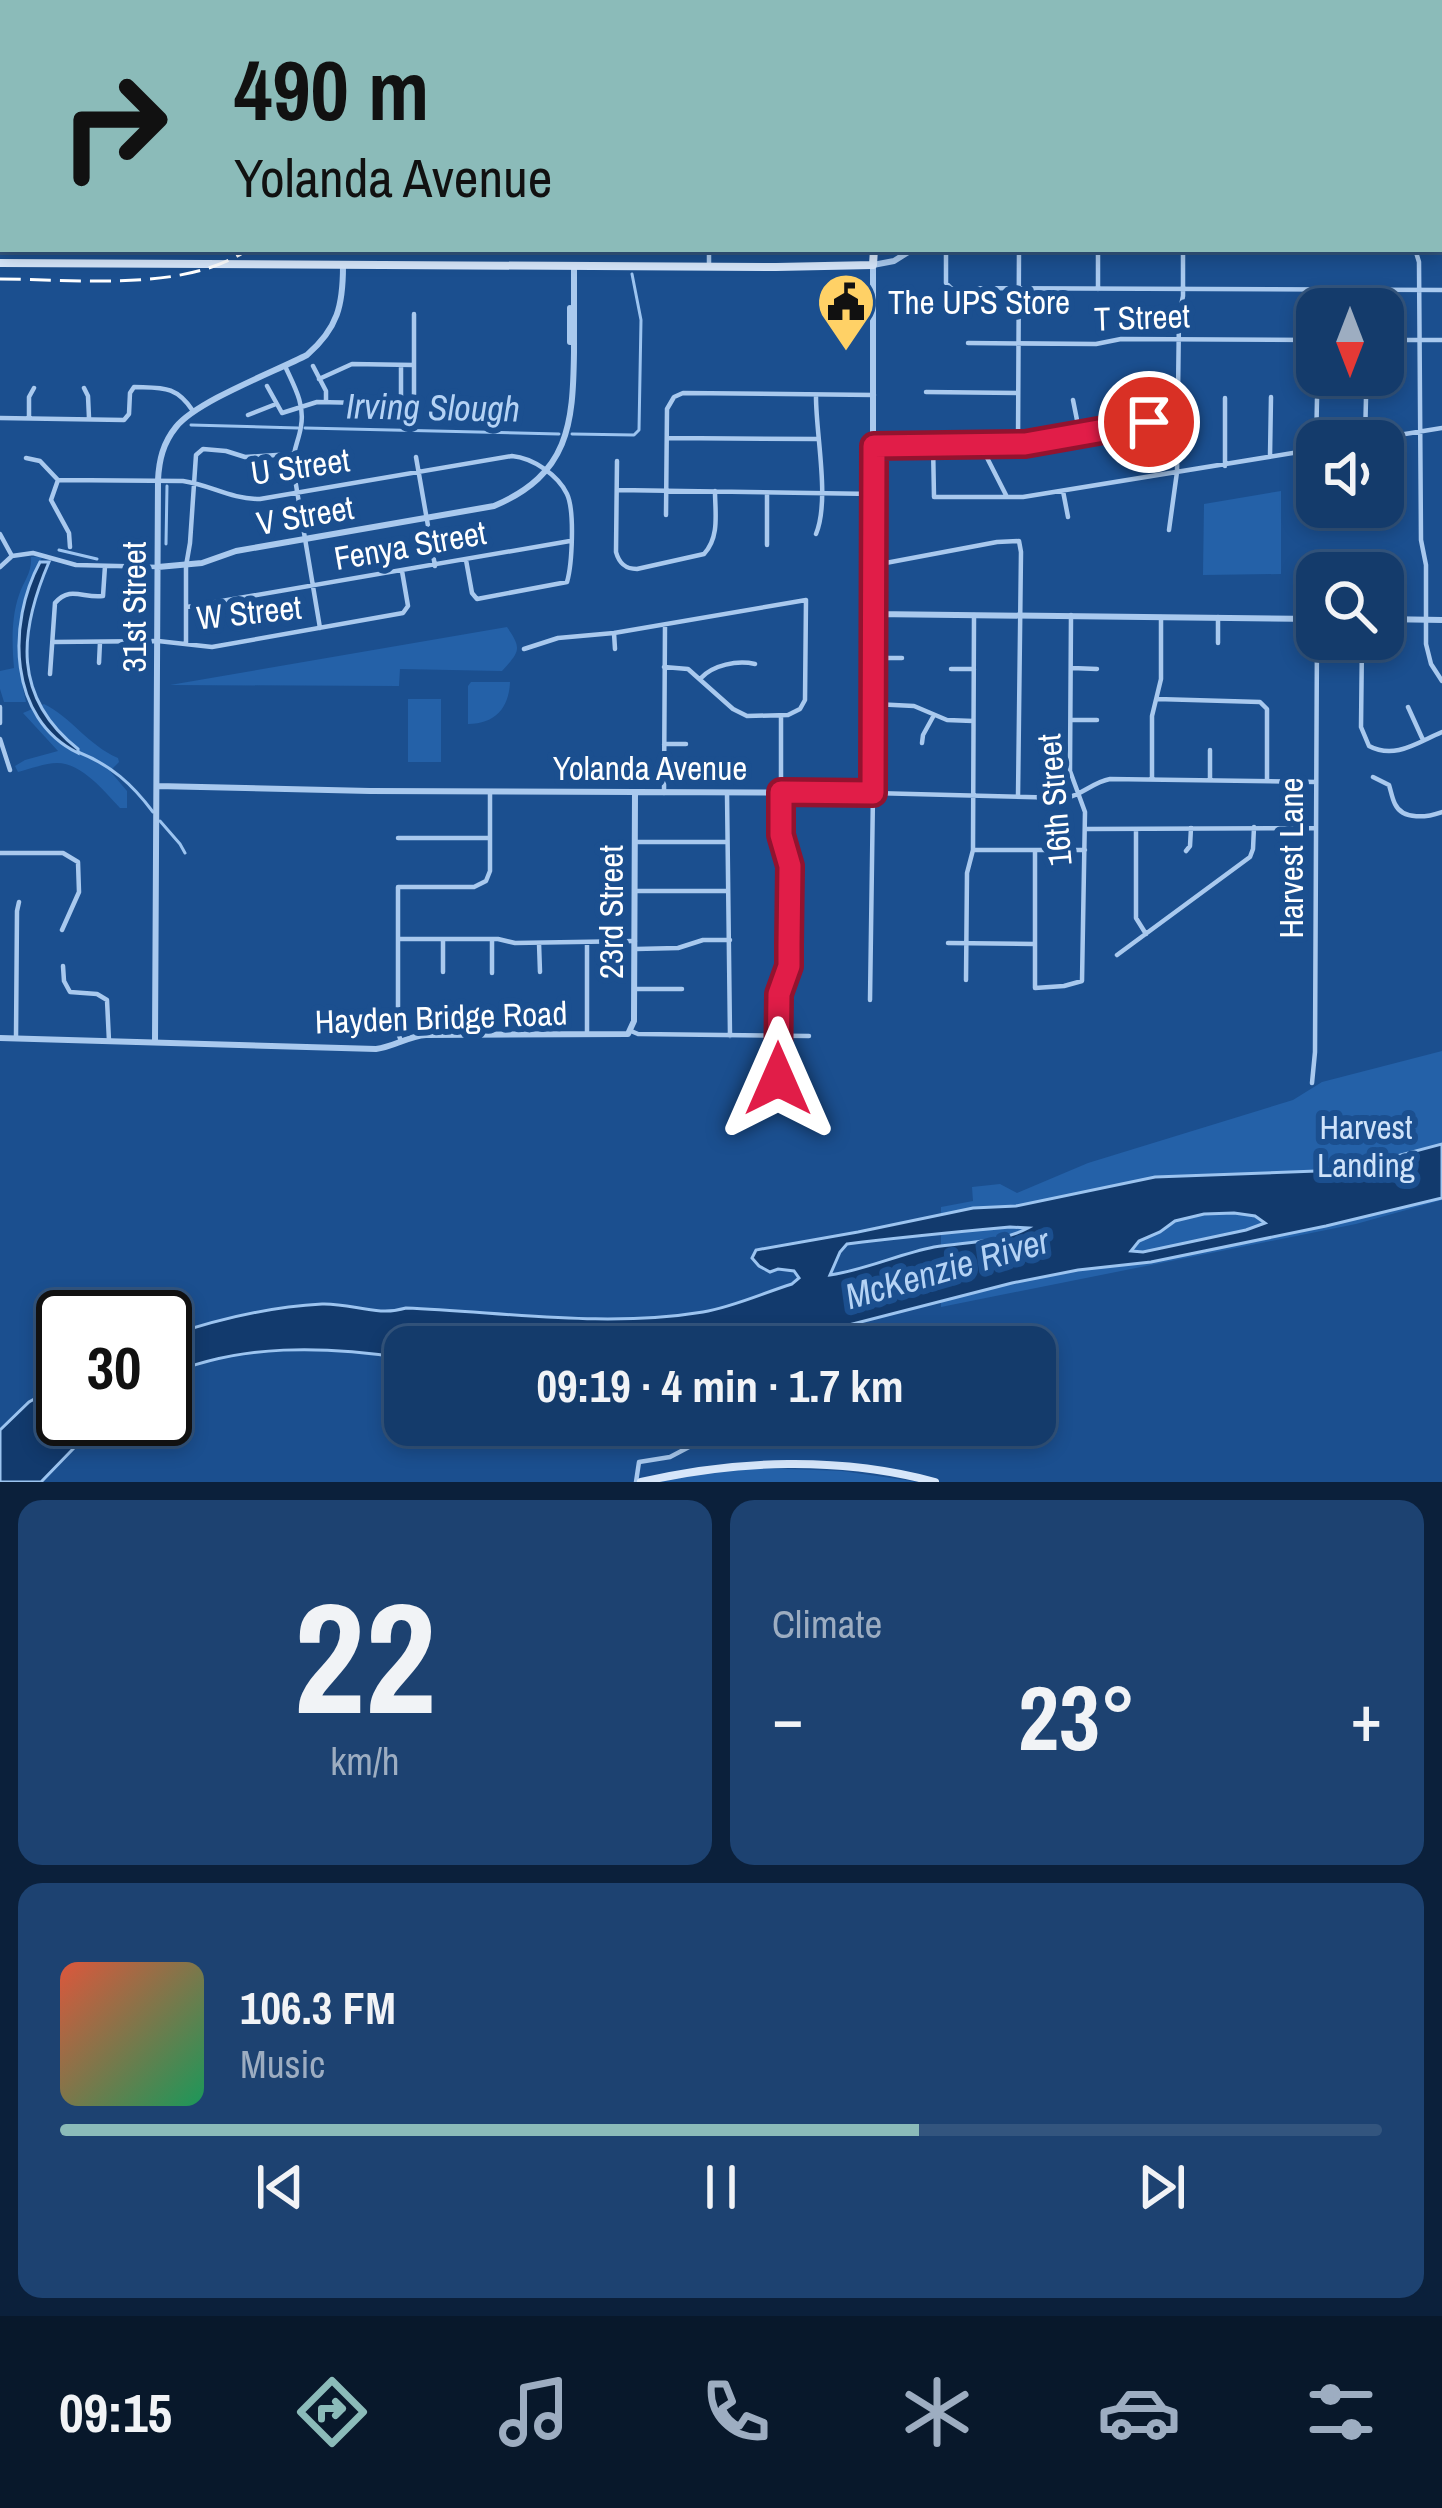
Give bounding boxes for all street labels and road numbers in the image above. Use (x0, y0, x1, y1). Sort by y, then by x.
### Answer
street label: T Street (1093, 293, 1191, 341)
street label: U Street (248, 437, 352, 495)
street label: V Street (253, 485, 357, 545)
street label: Fenya Street (331, 510, 489, 580)
street label: 31st Street (112, 542, 156, 672)
street label: W Street (194, 585, 304, 639)
street label: 16th Street (1026, 732, 1082, 868)
street label: Yolanda Avenue (553, 746, 747, 790)
street label: Harvest Lane (1269, 778, 1313, 938)
street label: 23rd Street (589, 845, 633, 979)
street label: Hayden Bridge Road (314, 991, 568, 1043)

